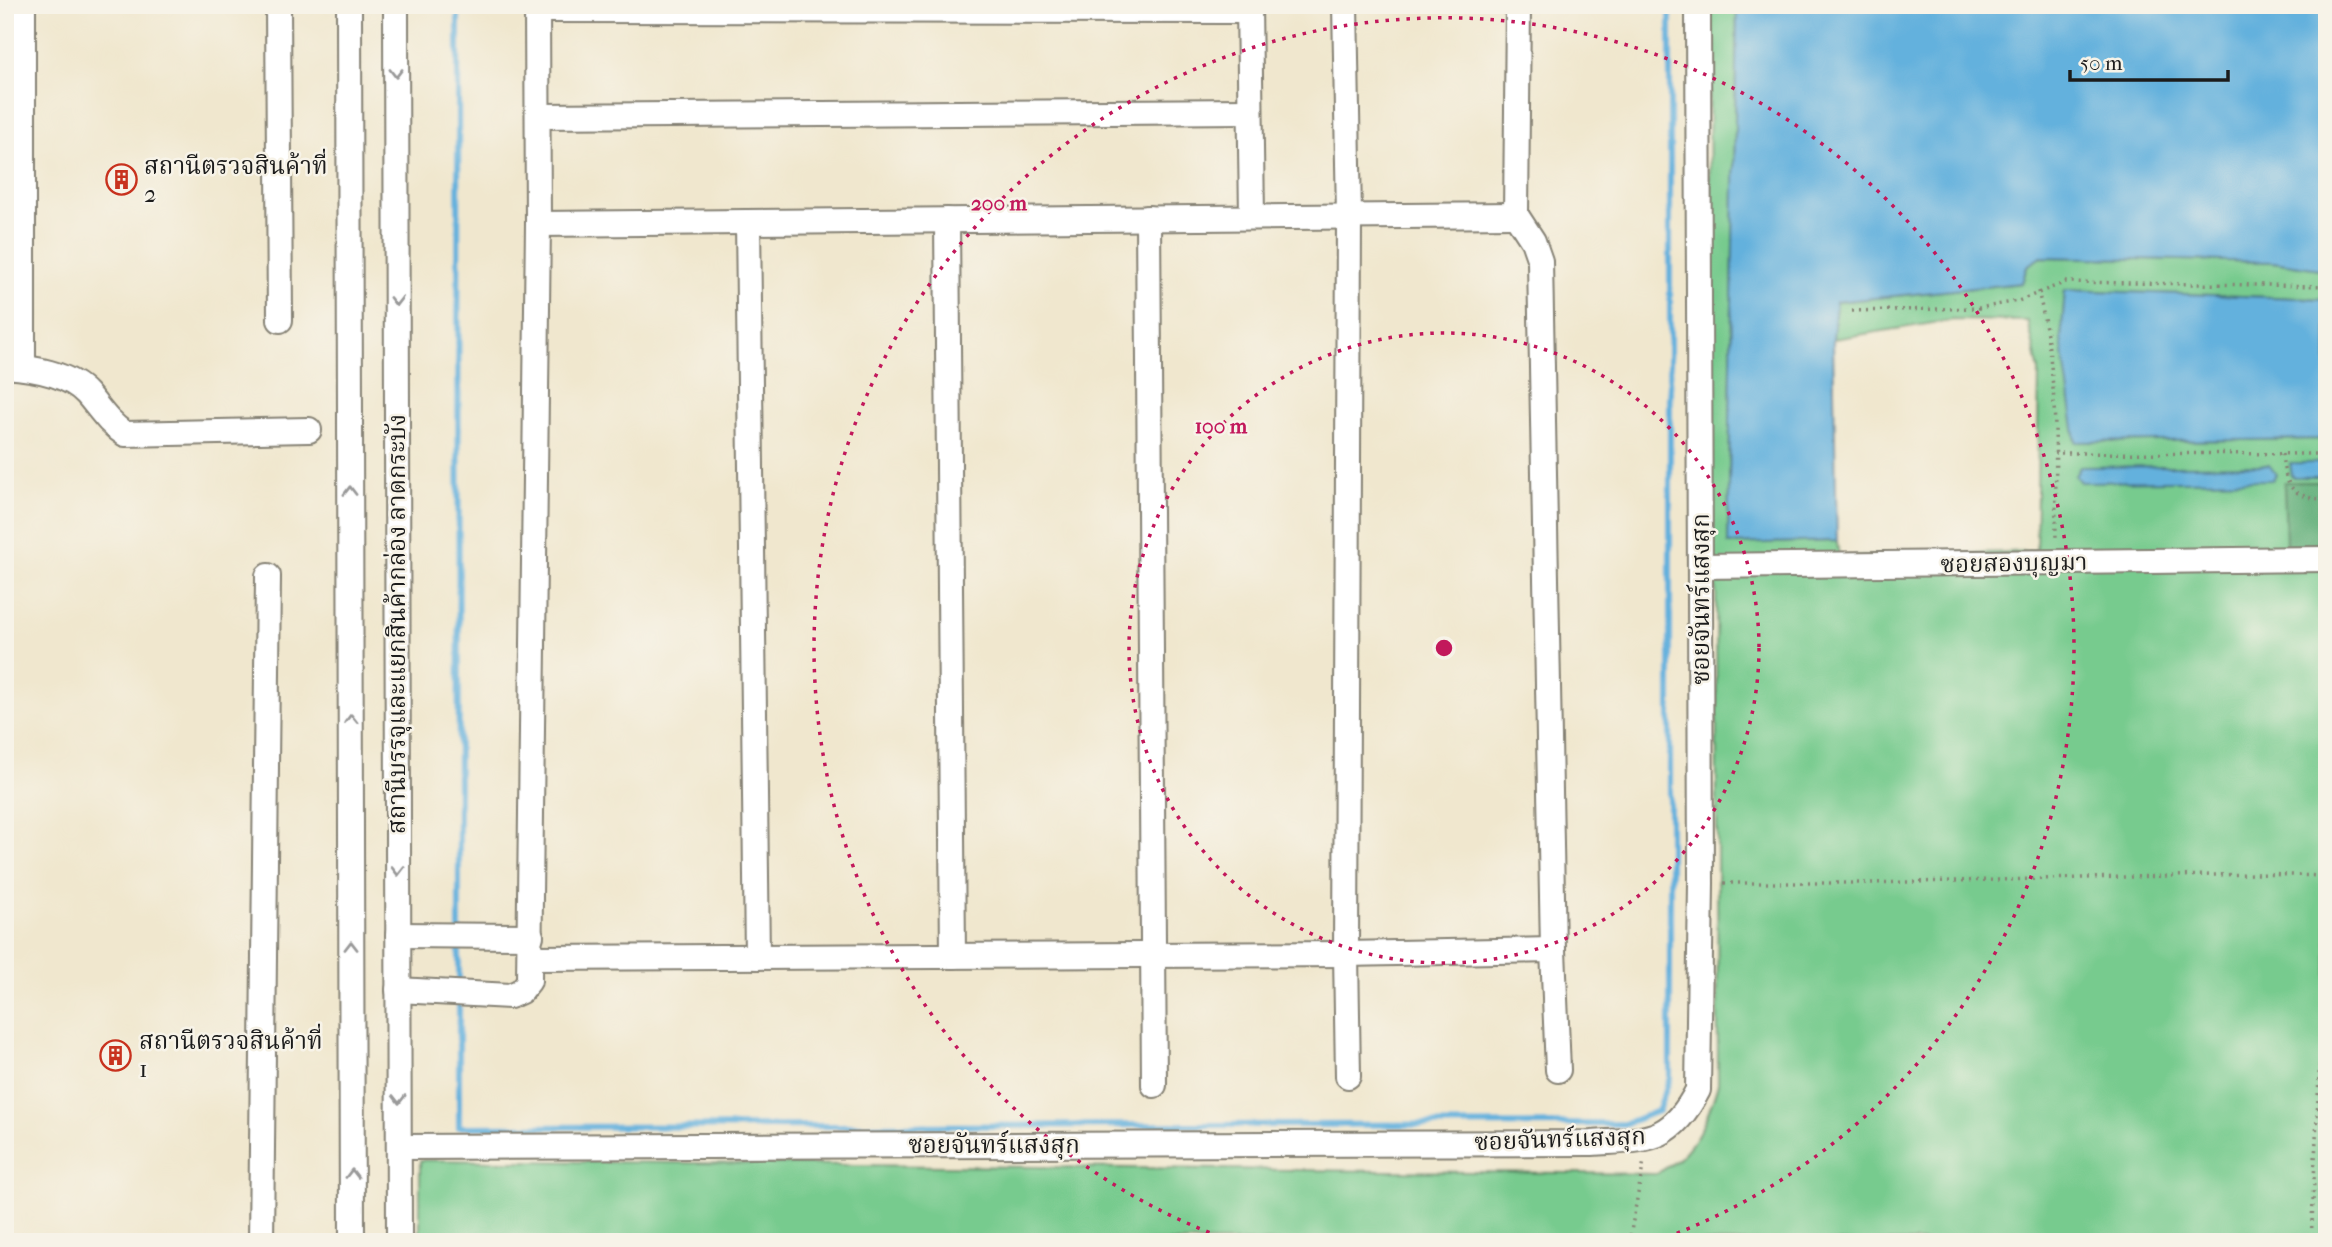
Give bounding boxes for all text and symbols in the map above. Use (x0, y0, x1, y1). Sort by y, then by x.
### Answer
scale bar (2070, 38, 2227, 82)
text: 50 m (2080, 51, 2123, 75)
one-way arrow (388, 69, 404, 79)
place label: สถานีตรวจสินค้าที่ 2 (144, 148, 328, 208)
building icon: สถานีตรวจสินค้าที่ 2 (104, 163, 138, 197)
text: 200 m (971, 191, 1028, 215)
one-way arrow (388, 296, 404, 307)
street label: สถานีบรรจุและแยกสินค้ากล่อง ลาดกระบัง (383, 414, 412, 834)
text: 100 m (1195, 414, 1248, 438)
one-way arrow (342, 485, 358, 496)
street label: ซอยจันทร์แสงสุก (1685, 513, 1716, 685)
street label: ซอยสองบุญมา (1940, 548, 2088, 579)
centre of rings (1432, 636, 1456, 660)
one-way arrow (343, 713, 359, 723)
one-way arrow (390, 867, 406, 877)
one-way arrow (343, 940, 359, 951)
place label: สถานีตรวจสินค้าที่ 1 (139, 1023, 323, 1083)
building icon: สถานีตรวจสินค้าที่ 1 (99, 1038, 133, 1072)
one-way arrow (391, 1094, 407, 1105)
street label: ซอยจันทร์แสงสุก (1474, 1120, 1646, 1157)
street label: ซอยจันทร์แสงสุก (908, 1129, 1080, 1160)
one-way arrow (344, 1168, 360, 1178)

